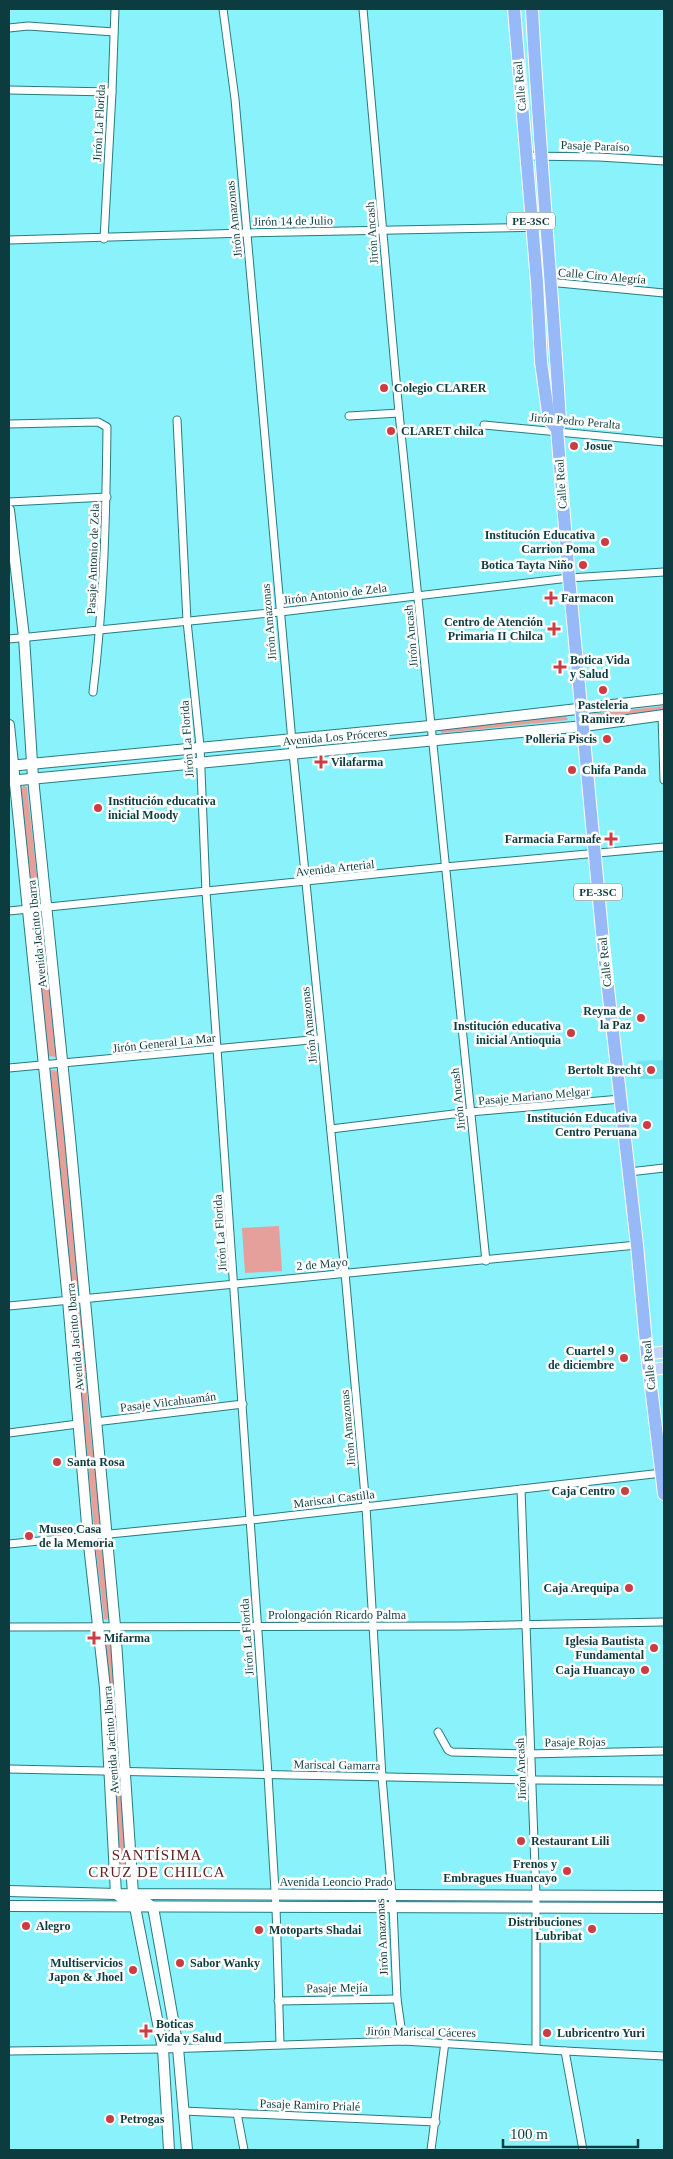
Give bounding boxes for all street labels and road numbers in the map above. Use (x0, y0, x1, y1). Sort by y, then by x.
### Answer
street label: Calle Real (511, 60, 529, 112)
street label: Jirón La Florida (90, 83, 108, 162)
street label: Pasaje Paraíso (560, 138, 630, 154)
street label: Jirón Amazonas (223, 180, 245, 258)
street label: Jirón Ancash (363, 201, 381, 265)
road number: PE-3SC (507, 212, 555, 230)
street label: Jirón 14 de Julio (253, 213, 333, 229)
street label: Calle Ciro Alegría (558, 265, 647, 287)
street label: Jirón Pedro Peralta (529, 410, 622, 432)
street label: Calle Real (552, 458, 570, 510)
street label: Pasaje Antonio de Zela (84, 503, 102, 615)
street label: Jirón Antonio de Zela (282, 581, 388, 607)
street label: Jirón Amazonas (259, 583, 279, 661)
street label: Jirón Ancash (401, 604, 421, 668)
street label: Jirón La Florida (177, 699, 197, 778)
street label: Avenida Los Próceres (282, 725, 388, 749)
street label: Avenida Arterial (295, 857, 376, 879)
street label: Avenida Jacinto Ibarra (24, 879, 50, 989)
road number: PE-3SC (574, 884, 622, 900)
street label: Calle Real (595, 936, 615, 988)
street label: Jirón Amazonas (298, 986, 320, 1064)
street label: Jirón General La Mar (112, 1031, 216, 1055)
street label: Jirón Ancash (448, 1067, 468, 1131)
street label: Pasaje Mariano Melgar (478, 1084, 590, 1108)
street label: Jirón La Florida (210, 1193, 230, 1272)
street label: 2 de Mayo (296, 1255, 348, 1273)
street label: Avenida Jacinto Ibarra (63, 1282, 87, 1392)
street label: Calle Real (639, 1339, 659, 1391)
street label: Pasaje Vilcahuamán (119, 1389, 217, 1415)
street label: Jirón Amazonas (338, 1389, 358, 1467)
street label: Mariscal Castilla (293, 1487, 376, 1511)
street label: Jirón La Florida (237, 1597, 257, 1676)
street label: Prolongación Ricardo Palma (268, 1608, 407, 1622)
street label: Avenida Jacinto Ibarra (100, 1685, 122, 1795)
street label: Pasaje Rojas (544, 1734, 606, 1750)
street label: Jirón Ancash (513, 1738, 529, 1800)
street label: Mariscal Gamarra (293, 1757, 381, 1773)
street label: Avenida Leoncio Prado (279, 1875, 393, 1889)
street label: Jirón Amazonas (373, 1898, 391, 1976)
street label: Pasaje Mejía (306, 1980, 369, 1996)
street label: Jirón Mariscal Cáceres (366, 2024, 476, 2040)
street label: Pasaje Ramiro Prialé (259, 2096, 361, 2114)

